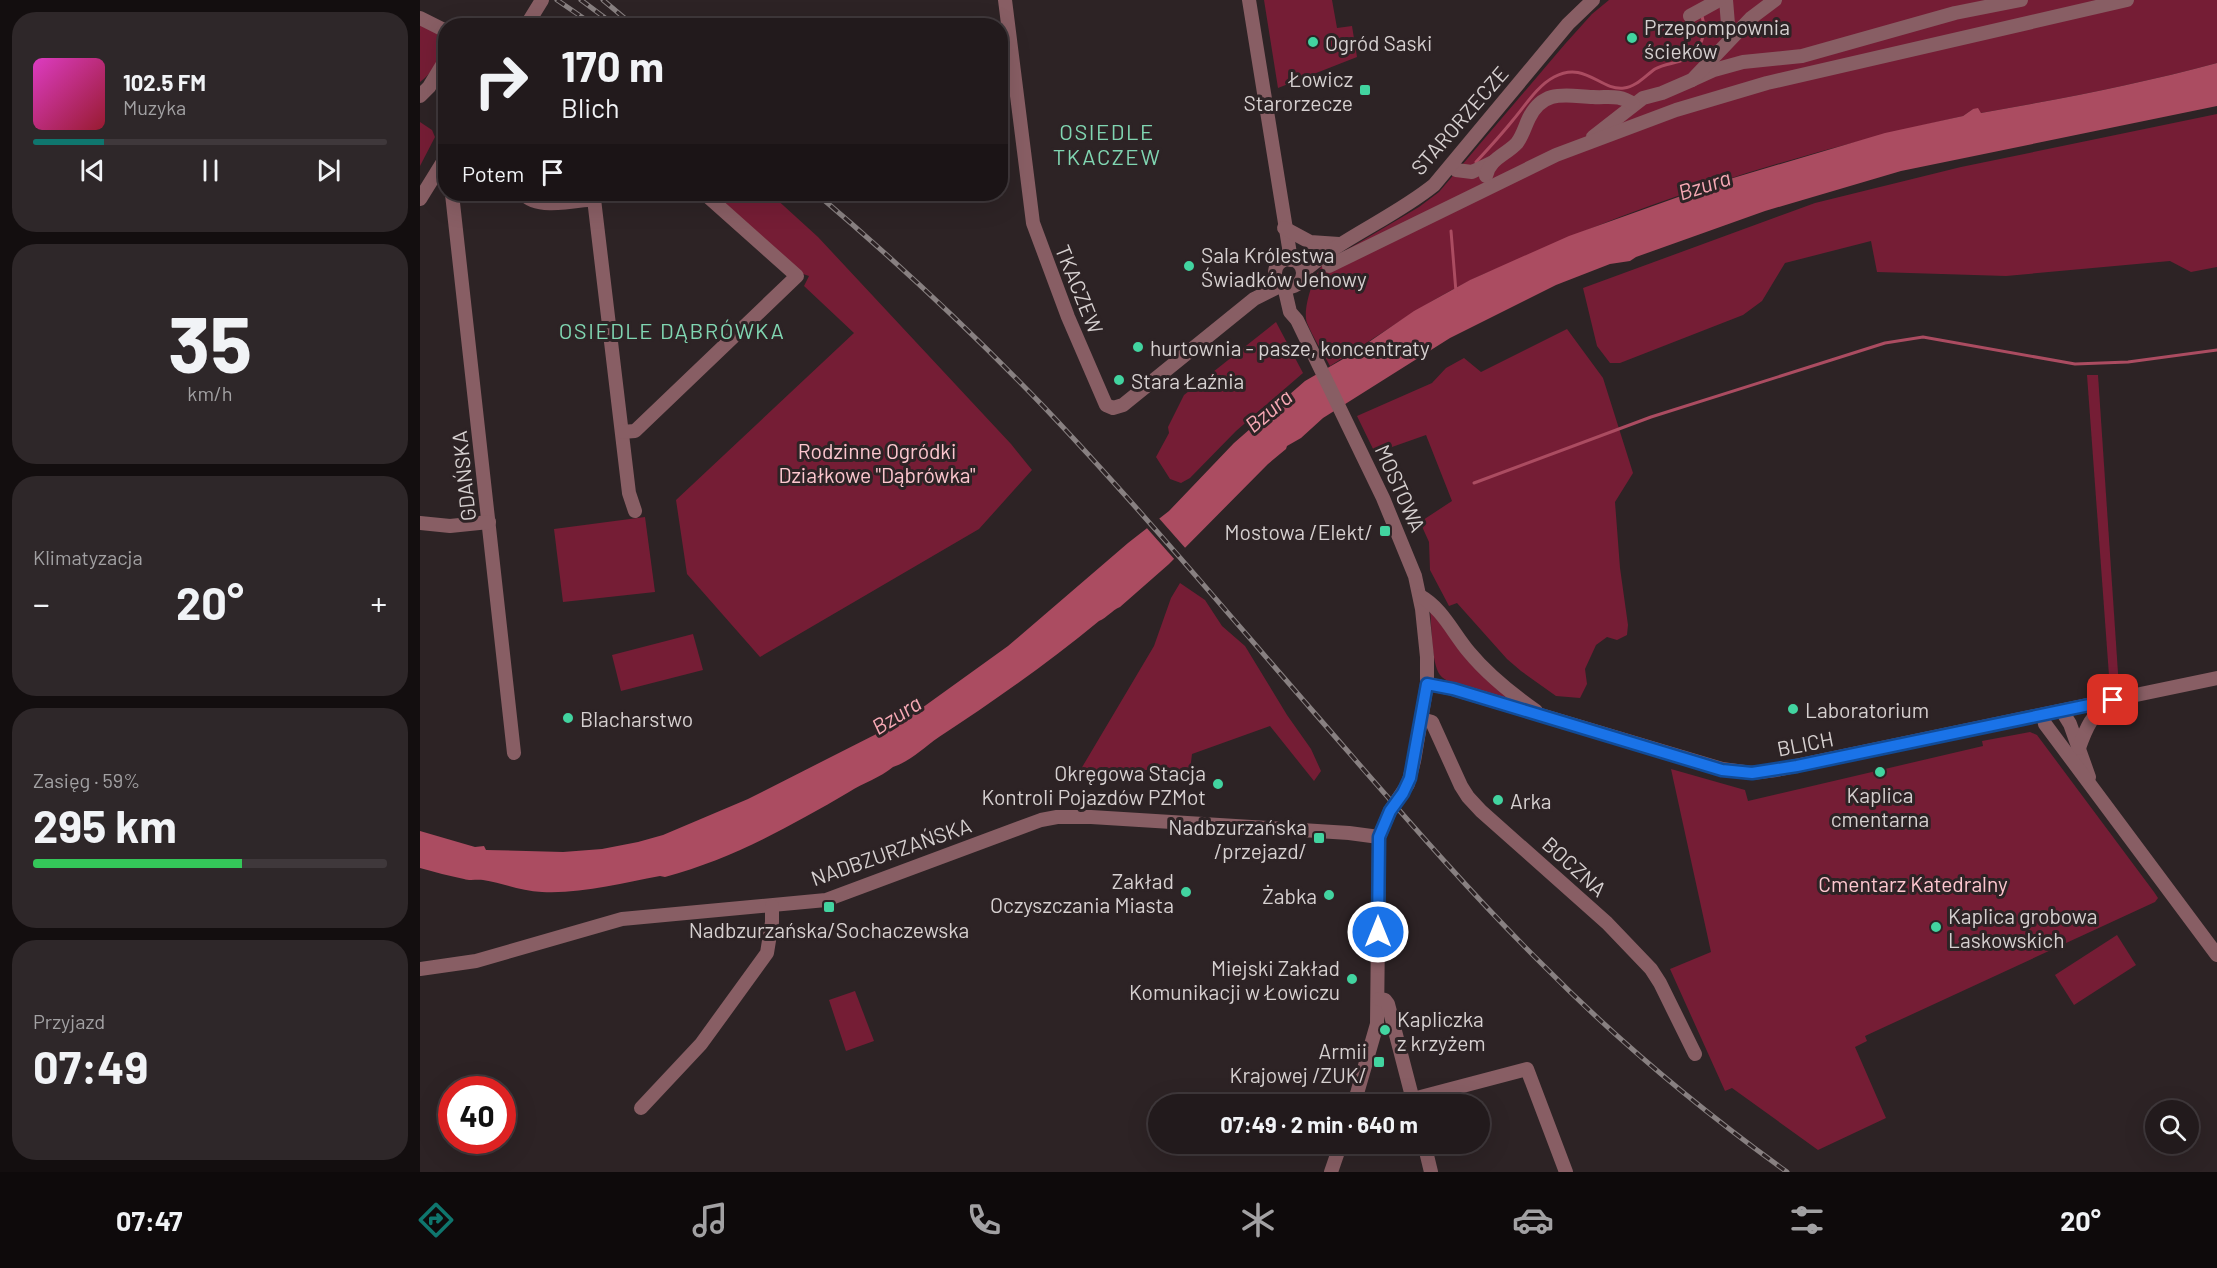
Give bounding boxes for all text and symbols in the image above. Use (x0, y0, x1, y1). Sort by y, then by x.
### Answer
place label: Przepompownia ścieków (1644, 14, 1790, 63)
place label: Ogród Saski (1325, 30, 1432, 55)
marker: Przepompownia ścieków (1625, 31, 1639, 45)
marker: Ogród Saski (1306, 35, 1320, 49)
text: 170 m (561, 40, 664, 90)
icon: right (462, 42, 540, 120)
street label: STARORZECZE (1405, 61, 1513, 179)
place label: Łowicz Starorzecze (1244, 66, 1353, 115)
text: 102.5 FM (123, 69, 206, 95)
marker: Łowicz Starorzecze (1358, 83, 1372, 97)
text: Blich (561, 91, 620, 123)
text: Muzyka (123, 95, 186, 119)
district label: OSIEDLE TKACZEW (1053, 118, 1161, 169)
icon: previous (76, 154, 109, 187)
icon: pause (194, 154, 227, 187)
icon: next (312, 154, 345, 187)
icon: arrive (536, 156, 569, 189)
text: Potem (462, 160, 524, 186)
water label: Bzura (1675, 163, 1733, 205)
street label: TKACZEW (1051, 241, 1109, 337)
place label: Sala Królestwa Świadków Jehowy (1201, 242, 1367, 291)
marker: Sala Królestwa Świadków Jehowy (1182, 259, 1196, 273)
text: 35 (168, 295, 252, 389)
district label: OSIEDLE DĄBRÓWKA (559, 317, 785, 343)
place label: hurtownia - pasze, koncentraty (1150, 335, 1430, 360)
marker: hurtownia - pasze, koncentraty (1131, 340, 1145, 354)
place label: Stara Łaźnia (1131, 368, 1244, 393)
marker: Stara Łaźnia (1112, 373, 1126, 387)
text: km/h (187, 381, 233, 405)
water label: Bzura (1239, 383, 1297, 437)
street label: GDAŃSKA (446, 429, 480, 522)
park label: Rodzinne Ogródki Działkowe "Dąbrówka" (779, 438, 975, 487)
street label: MOSTOWA (1371, 440, 1431, 536)
place label: Mostowa /Elekt/ (1225, 519, 1373, 544)
marker: Mostowa /Elekt/ (1378, 524, 1392, 538)
text: Klimatyzacja (33, 545, 143, 569)
text: 20° (176, 575, 244, 629)
text: − (33, 583, 50, 623)
text: + (371, 583, 387, 623)
pin (2087, 674, 2138, 725)
icon: arrive (2096, 683, 2129, 716)
water label: Bzura (866, 689, 926, 739)
place label: Laboratorium (1805, 697, 1929, 722)
marker: Laboratorium (1786, 702, 1800, 716)
place label: Blacharstwo (580, 706, 693, 731)
marker: Blacharstwo (561, 711, 575, 725)
street label: BLICH (1775, 725, 1835, 761)
place label: Okręgowa Stacja Kontroli Pojazdów PZMot (981, 760, 1206, 809)
marker: Kaplica cmentarna (1873, 765, 1887, 779)
text: Zasięg · 59% (33, 768, 140, 792)
marker: Okręgowa Stacja Kontroli Pojazdów PZMot (1211, 777, 1225, 791)
place label: Kaplica cmentarna (1831, 782, 1929, 831)
place label: Arka (1510, 788, 1551, 813)
marker: Arka (1491, 793, 1505, 807)
text: 295 km (33, 798, 177, 852)
street label: NADBZURZAŃSKA (808, 812, 975, 890)
place label: Nadbzurzańska /przejazd/ (1168, 814, 1307, 863)
marker: Nadbzurzańska /przejazd/ (1312, 831, 1326, 845)
street label: BOCZNA (1538, 831, 1612, 901)
place label: Zakład Oczyszczania Miasta (990, 868, 1174, 917)
park label: Cmentarz Katedralny (1818, 871, 2008, 896)
place label: Żabka (1262, 883, 1317, 908)
marker: Zakład Oczyszczania Miasta (1179, 885, 1193, 899)
marker: Żabka (1322, 888, 1336, 902)
marker: Nadbzurzańska/Sochaczewska (822, 900, 836, 914)
position arrow (1346, 900, 1410, 964)
place label: Kaplica grobowa Laskowskich (1948, 903, 2097, 952)
place label: Nadbzurzańska/Sochaczewska (689, 917, 969, 942)
marker: Kaplica grobowa Laskowskich (1929, 920, 1943, 934)
place label: Miejski Zakład Komunikacji w Łowiczu (1129, 955, 1340, 1004)
marker: Miejski Zakład Komunikacji w Łowiczu (1345, 972, 1359, 986)
place label: Kapliczka z krzyżem (1397, 1006, 1486, 1055)
text: Przyjazd (33, 1009, 105, 1033)
marker: Kapliczka z krzyżem (1378, 1023, 1392, 1037)
place label: Armii Krajowej /ZUK/ (1230, 1038, 1367, 1087)
text: 07:49 (33, 1039, 148, 1093)
marker: Armii Krajowej /ZUK/ (1372, 1055, 1386, 1069)
speed limit sign: 40 (438, 1076, 516, 1154)
map controls (2145, 1100, 2199, 1154)
button: search (2145, 1100, 2199, 1154)
text: 07:49 · 2 min · 640 m (1220, 1111, 1418, 1137)
icon: directions (415, 1199, 457, 1241)
icon: music (689, 1199, 731, 1241)
icon: phone (963, 1199, 1005, 1241)
icon: climate (1237, 1199, 1279, 1241)
icon: car (1512, 1199, 1554, 1241)
icon: filters (1786, 1199, 1828, 1241)
text: 07:47 (116, 1204, 183, 1236)
text: 20° (2060, 1204, 2101, 1236)

